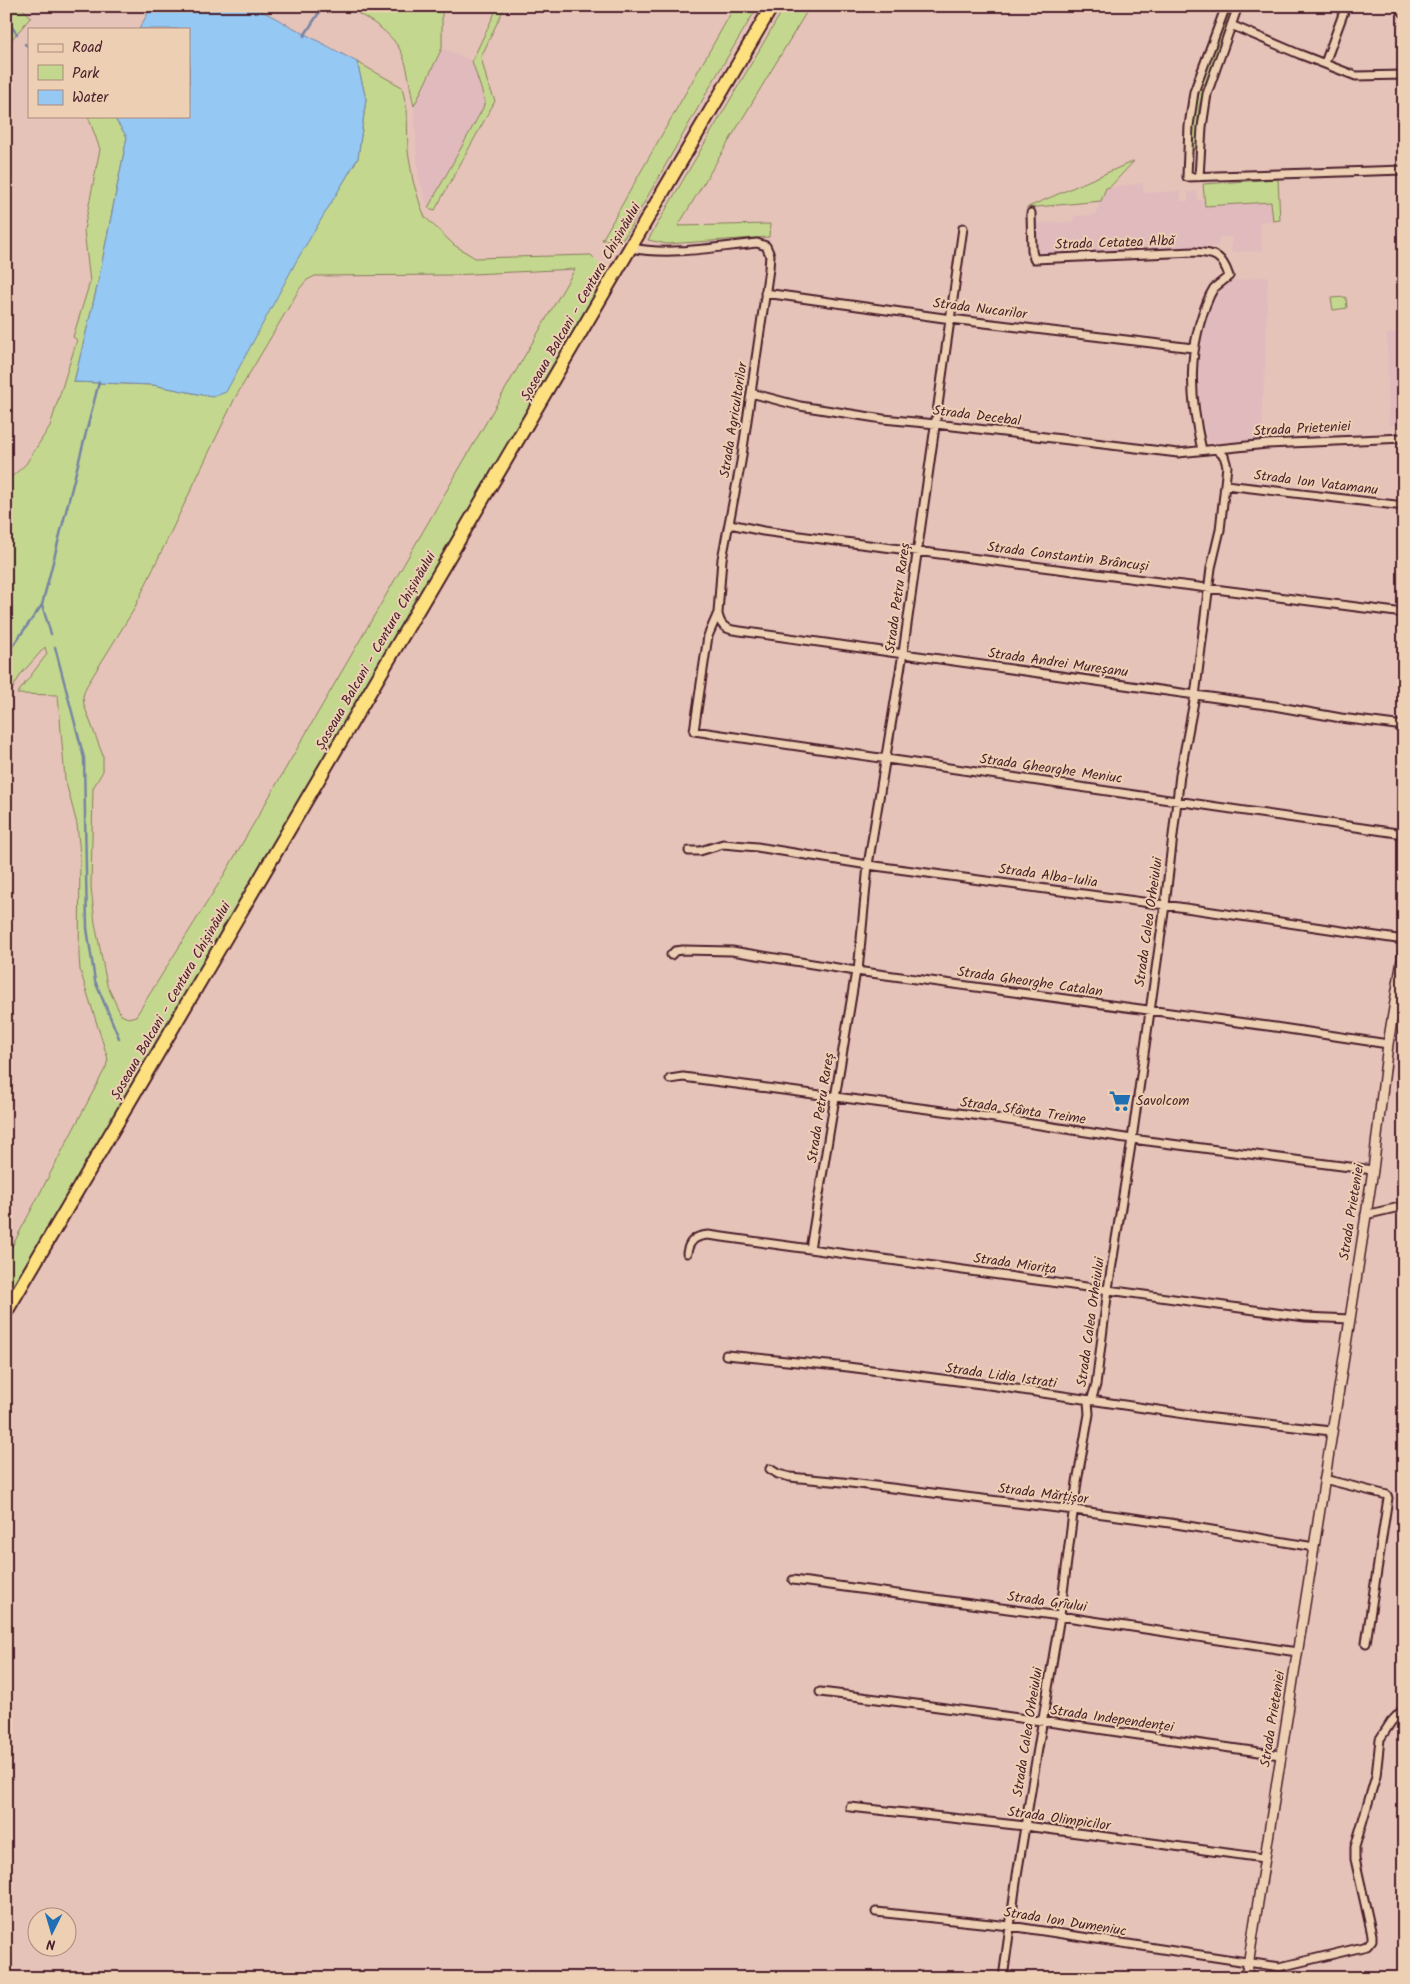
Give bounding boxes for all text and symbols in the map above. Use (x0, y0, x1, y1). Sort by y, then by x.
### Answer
legend (28, 28, 190, 118)
text: Road (72, 36, 103, 60)
text: Park (72, 62, 100, 86)
text: Water (72, 86, 109, 110)
street label: Șoseaua Balcani - Centura Chișinăului (515, 198, 647, 405)
street label: Strada Cetatea Albă (1055, 230, 1177, 256)
street label: Strada Nucarilor (932, 292, 1030, 326)
street label: Strada Agricultorilor (714, 359, 754, 479)
street label: Strada Decebal (932, 400, 1023, 432)
street label: Strada Prieteniei (1253, 415, 1352, 443)
street label: Strada Ion Vatamanu (1253, 464, 1380, 502)
street label: Strada Constantin Brâncuși (986, 536, 1151, 578)
street label: Strada Petru Rareș (879, 541, 917, 655)
street label: Șoseaua Balcani - Centura Chișinăului (310, 547, 442, 754)
street label: Strada Andrei Mureșanu (986, 642, 1130, 684)
street label: Strada Gheorghe Meniuc (978, 748, 1124, 790)
street label: Strada Calea Orheiului (1129, 855, 1169, 988)
street label: Strada Alba-Iulia (997, 858, 1099, 894)
street label: Șoseaua Balcani - Centura Chișinăului (105, 897, 237, 1104)
street label: Strada Gheorghe Catalan (956, 961, 1104, 1003)
street label: Strada Petru Rareș (801, 1051, 841, 1165)
supermarket icon: Savolcom (1107, 1088, 1133, 1114)
place label: Savolcom (1136, 1090, 1189, 1112)
street label: Strada Sfânta Treime (959, 1091, 1088, 1131)
street label: Strada Prieteniei (1334, 1162, 1371, 1262)
street label: Strada Miorița (972, 1247, 1058, 1281)
street label: Strada Calea Orheiului (1071, 1255, 1111, 1388)
street label: Strada Lidia Istrati (944, 1357, 1059, 1395)
street label: Strada Mărțișor (997, 1478, 1091, 1511)
street label: Strada Grîului (1006, 1586, 1089, 1619)
street label: Strada Calea Orheiului (1007, 1665, 1049, 1798)
street label: Strada Prieteniei (1255, 1669, 1292, 1769)
street label: Strada Independenței (1049, 1699, 1176, 1739)
street label: Strada Olimpicilor (1006, 1801, 1113, 1837)
street label: Strada Ion Dumeniuc (1002, 1901, 1128, 1943)
north arrow (28, 1906, 78, 1956)
text: N (45, 1933, 56, 1955)

